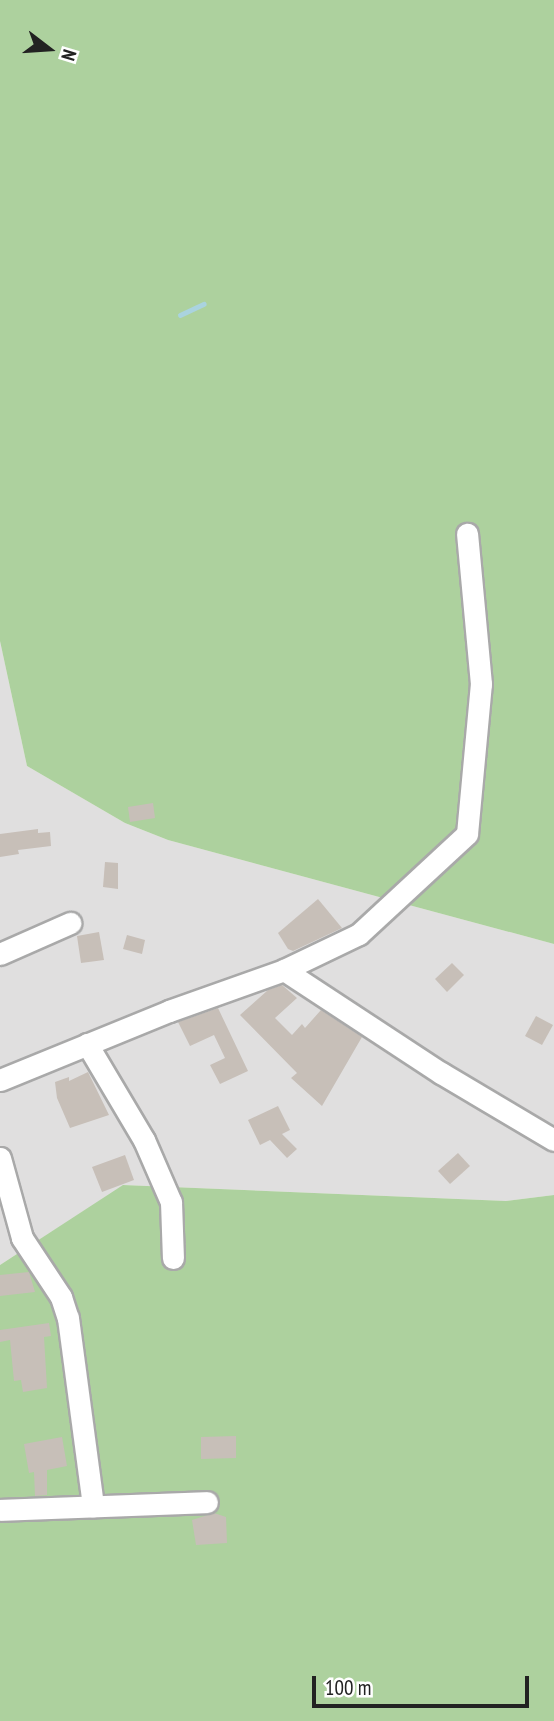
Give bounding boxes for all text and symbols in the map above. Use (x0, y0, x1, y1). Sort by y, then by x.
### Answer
north arrow (14, 14, 84, 84)
text: N (56, 47, 82, 64)
scale bar (316, 1662, 533, 1706)
text: 100 m (325, 1674, 371, 1701)

